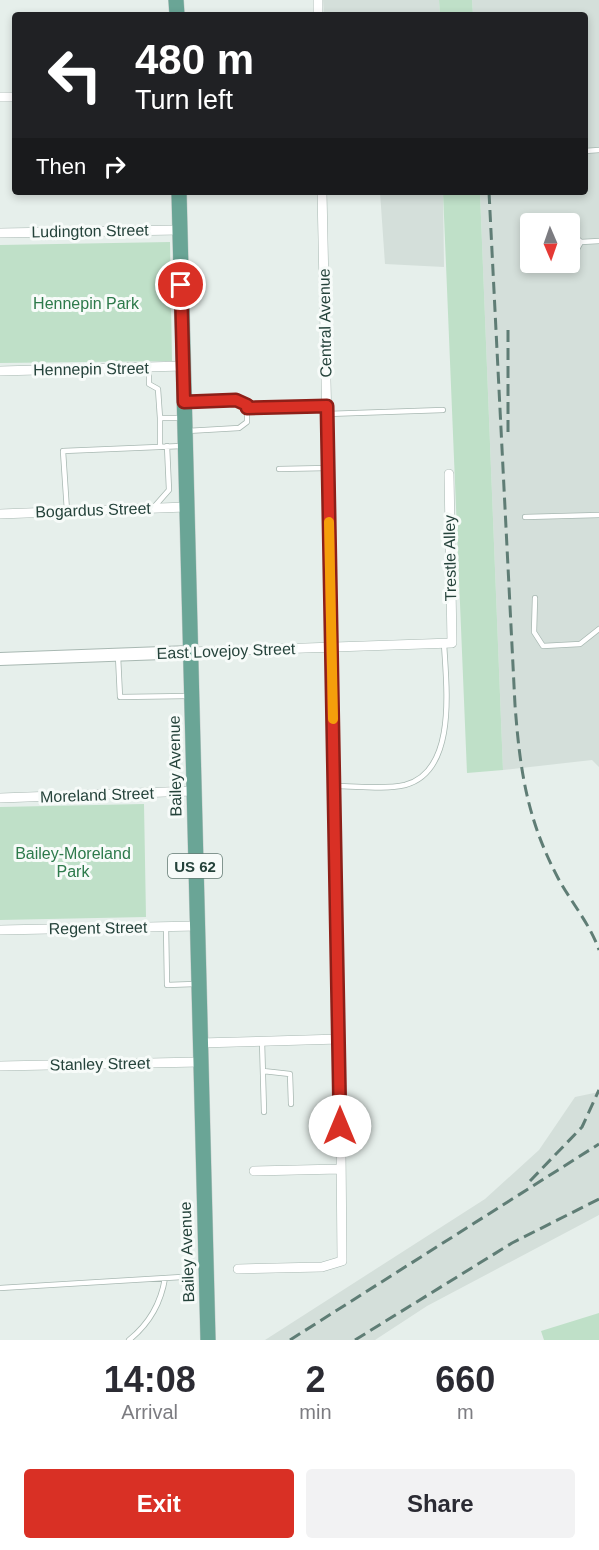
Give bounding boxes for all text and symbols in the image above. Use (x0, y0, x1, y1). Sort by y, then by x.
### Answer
icon: left (36, 36, 114, 114)
text: 480 m (135, 36, 254, 83)
text: Turn left (135, 85, 233, 115)
icon: right (98, 150, 131, 183)
text: Then (36, 154, 86, 179)
north arrow (520, 213, 580, 273)
map controls (520, 213, 580, 273)
street label: Ludington Street (31, 221, 149, 241)
pin (155, 259, 206, 310)
icon: arrive (164, 268, 197, 301)
street label: Central Avenue (316, 268, 334, 378)
park label: Hennepin Park (33, 295, 140, 312)
street label: Hennepin Street (33, 359, 150, 379)
street label: Bogardus Street (35, 499, 152, 521)
street label: Trestle Alley (441, 515, 459, 601)
street label: East Lovejoy Street (156, 640, 296, 662)
street label: Bailey Avenue (166, 715, 184, 817)
street label: Moreland Street (40, 784, 155, 805)
park label: Bailey-Moreland Park (15, 845, 131, 880)
road number: US 62 (168, 854, 222, 878)
street label: Regent Street (48, 919, 148, 937)
street label: Stanley Street (50, 1055, 151, 1073)
position arrow (308, 1094, 372, 1158)
street label: Bailey Avenue (177, 1201, 197, 1303)
text: 14:08 (104, 1359, 196, 1400)
text: 2 (305, 1359, 325, 1400)
text: 660 (435, 1359, 495, 1400)
text: Arrival (121, 1401, 178, 1423)
text: min (299, 1401, 332, 1423)
text: m (457, 1401, 474, 1423)
button: Exit (24, 1469, 294, 1538)
button: Share (306, 1469, 575, 1538)

